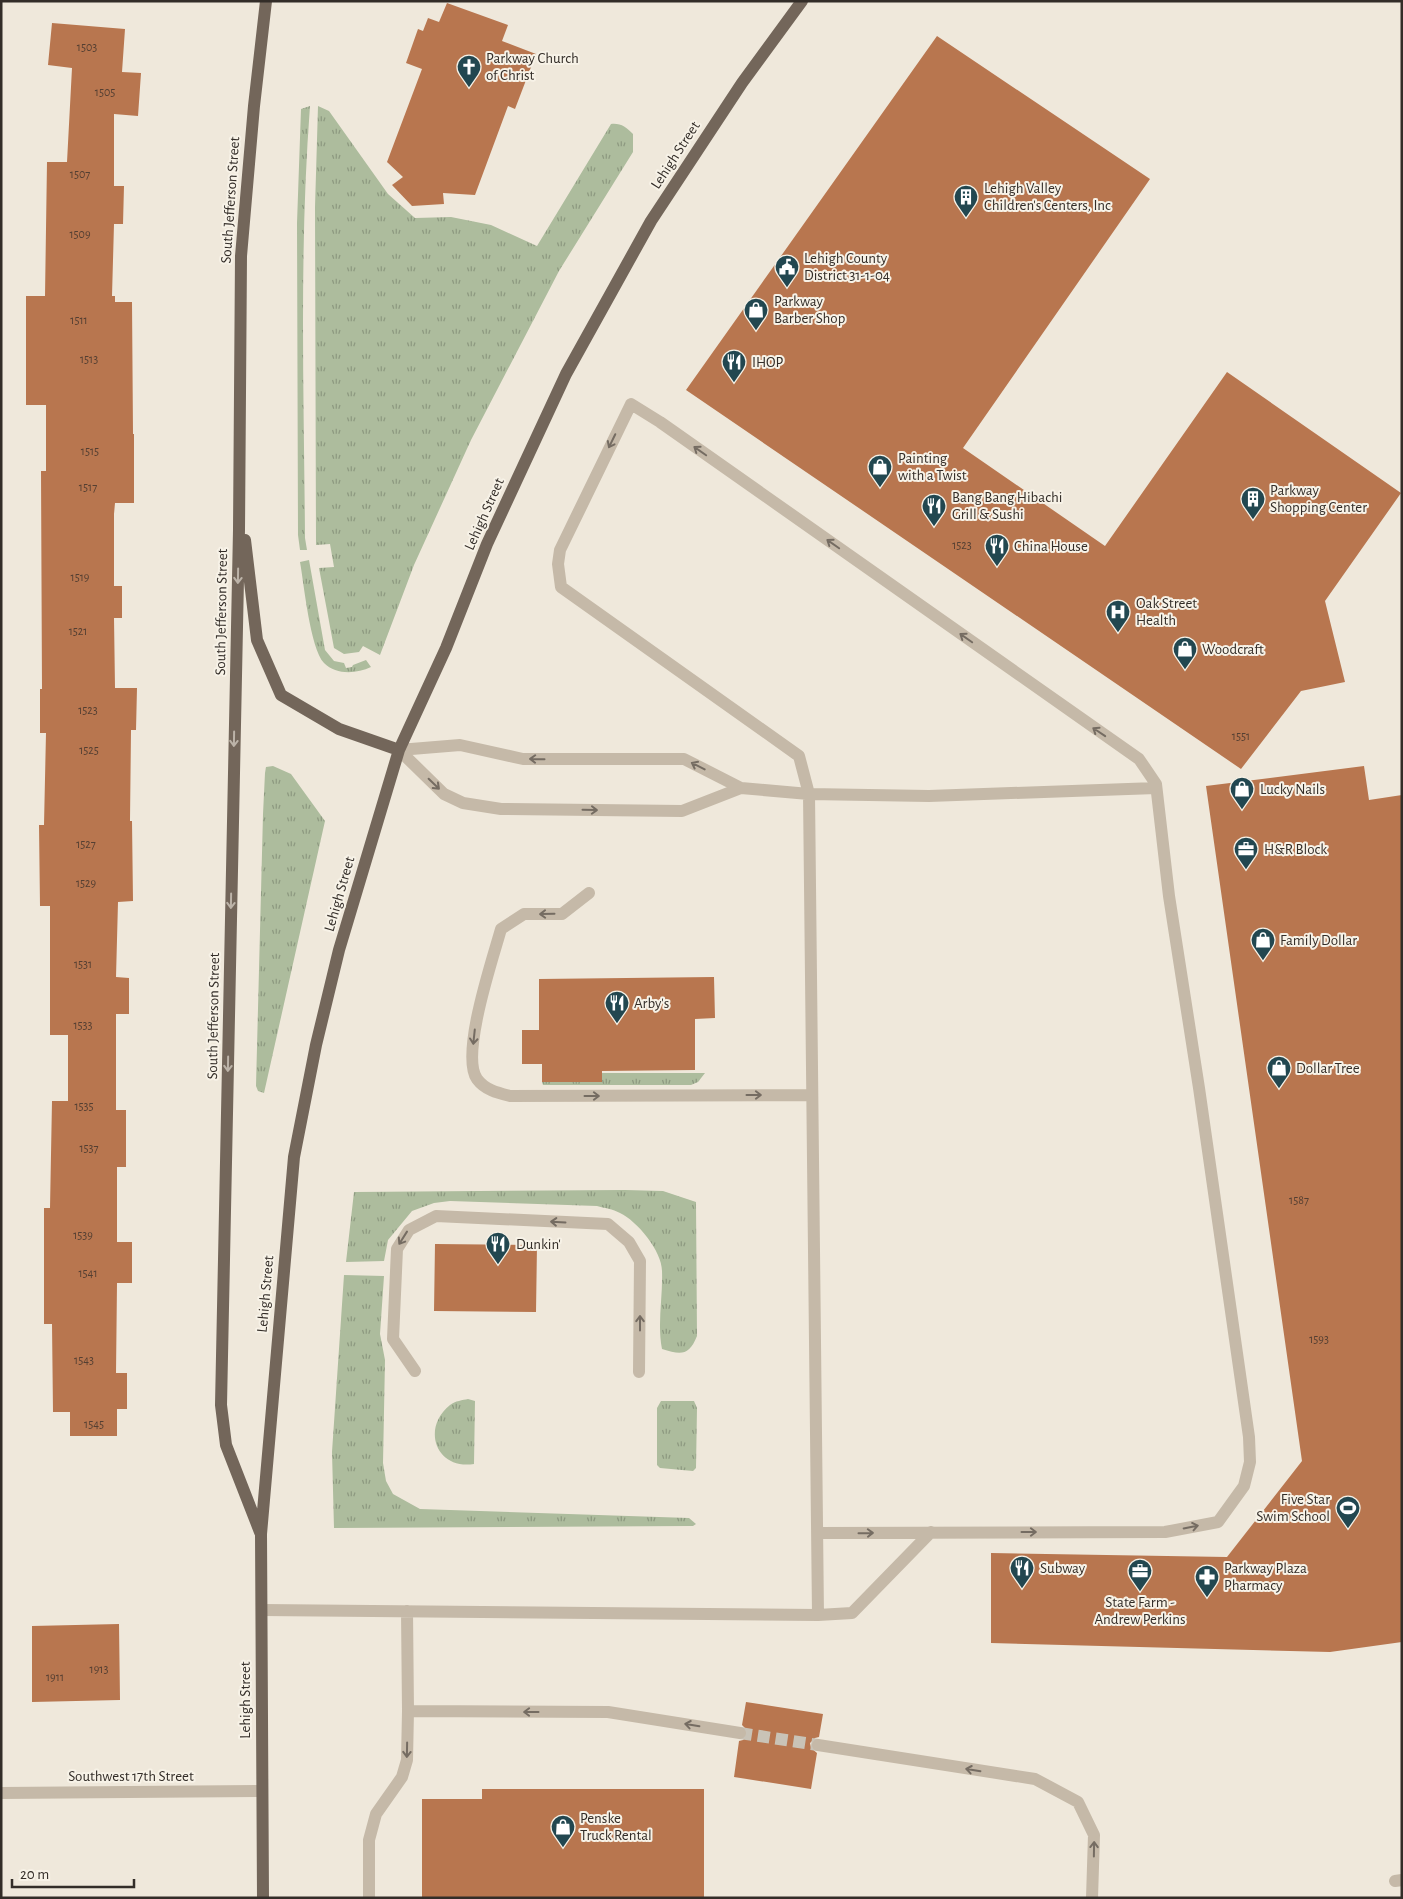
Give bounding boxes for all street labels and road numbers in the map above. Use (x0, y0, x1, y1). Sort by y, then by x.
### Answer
street label: Lehigh Street (648, 119, 703, 192)
street label: South Jefferson Street (219, 136, 242, 264)
street label: Lehigh Street (462, 476, 507, 553)
street label: South Jefferson Street (213, 548, 230, 676)
street label: Lehigh Street (322, 855, 357, 933)
street label: South Jefferson Street (205, 952, 222, 1080)
street label: Lehigh Street (255, 1255, 276, 1333)
street label: Lehigh Street (238, 1661, 253, 1739)
street label: Southwest 17th Street (68, 1769, 194, 1784)

